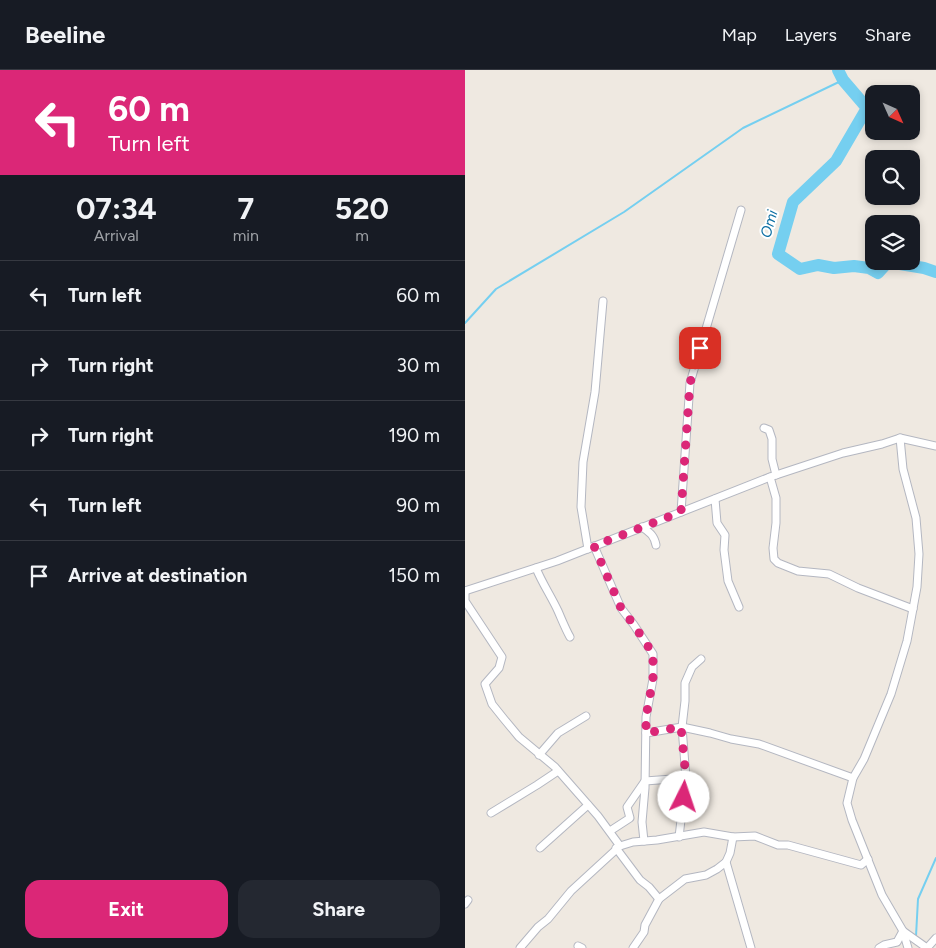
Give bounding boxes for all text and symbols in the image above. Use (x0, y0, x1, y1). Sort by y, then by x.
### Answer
text: Beeline (25, 20, 105, 49)
text: Map (722, 24, 757, 46)
text: Layers (785, 24, 837, 46)
text: Share (865, 24, 911, 46)
north arrow (865, 85, 920, 140)
map controls (865, 85, 920, 270)
text: 60 m (108, 88, 190, 130)
icon: left (25, 90, 90, 155)
text: Turn left (108, 130, 190, 157)
button: search (865, 150, 920, 205)
text: 07:34 (76, 190, 157, 227)
text: 7 (237, 190, 254, 227)
text: 520 (335, 190, 389, 227)
water label: Omi (757, 208, 782, 240)
button: layers (865, 215, 920, 270)
text: Arrival (94, 226, 139, 245)
text: min (233, 226, 259, 245)
text: m (355, 226, 369, 245)
icon: left (25, 282, 53, 310)
text: Turn left (68, 284, 142, 307)
text: 60 m (396, 284, 440, 307)
pin (679, 327, 721, 369)
icon: arrive (686, 334, 714, 362)
icon: right (25, 352, 53, 380)
text: Turn right (68, 354, 154, 377)
text: 30 m (397, 354, 440, 377)
icon: right (25, 422, 53, 450)
text: Turn right (68, 424, 154, 447)
text: 190 m (388, 424, 440, 447)
icon: left (25, 492, 53, 520)
text: Turn left (68, 494, 142, 517)
text: 90 m (396, 494, 440, 517)
icon: arrive (25, 562, 53, 590)
text: Arrive at destination (68, 564, 247, 587)
text: 150 m (388, 564, 440, 587)
position arrow (657, 770, 709, 822)
button: Exit (25, 880, 228, 938)
button: Share (238, 880, 440, 938)

